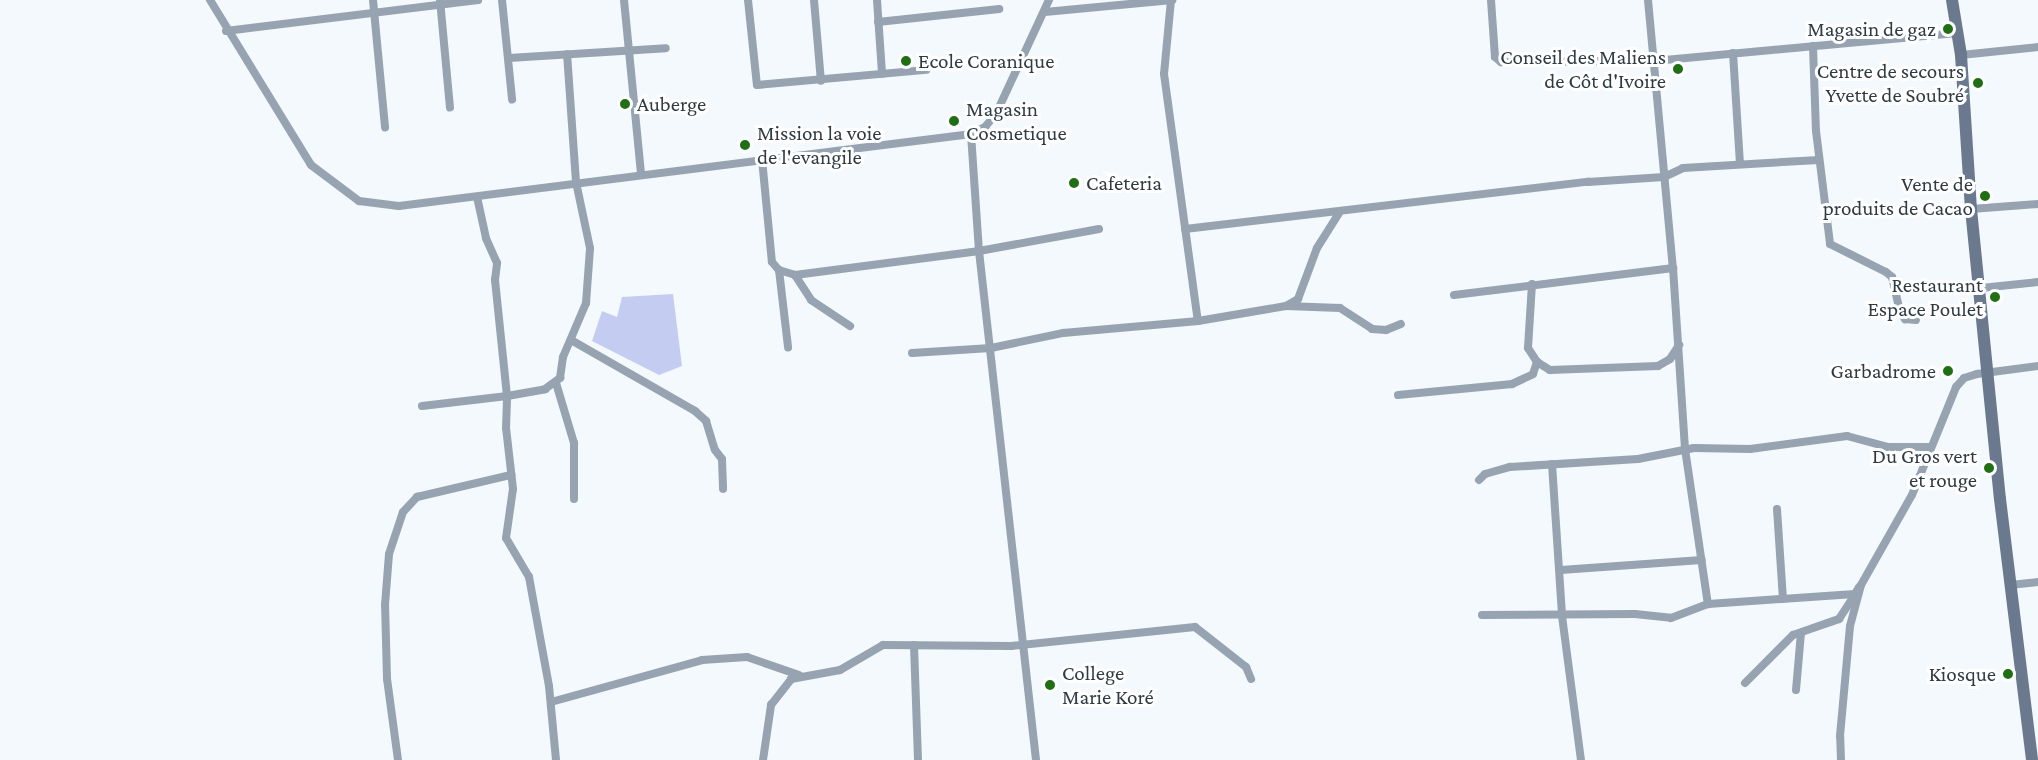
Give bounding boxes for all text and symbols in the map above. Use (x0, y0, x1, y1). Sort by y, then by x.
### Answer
place label: Magasin de gaz (1807, 16, 1936, 42)
marker: Magasin de gaz (1941, 22, 1955, 36)
place label: Conseil des Maliens de Côt d'Ivoire (1500, 44, 1666, 94)
place label: Ecole Coranique (918, 48, 1054, 74)
marker: Ecole Coranique (899, 54, 913, 68)
place label: Centre de secours Yvette de Soubré (1817, 58, 1964, 108)
marker: Conseil des Maliens de Côt d'Ivoire (1671, 62, 1685, 76)
marker: Centre de secours Yvette de Soubré (1969, 74, 1987, 92)
place label: Auberge (637, 91, 706, 117)
place label: Magasin Cosmetique (966, 96, 1067, 146)
marker: Auberge (618, 97, 632, 111)
marker: Magasin Cosmetique (947, 114, 961, 128)
place label: Mission la voie de l'evangile (757, 120, 881, 170)
marker: Mission la voie de l'evangile (738, 138, 752, 152)
place label: Cafeteria (1086, 170, 1162, 196)
place label: Vente de produits de Cacao (1823, 171, 1973, 221)
marker: Cafeteria (1067, 176, 1081, 190)
marker: Vente de produits de Cacao (1978, 189, 1992, 203)
place label: Restaurant Espace Poulet (1867, 272, 1983, 322)
marker: Restaurant Espace Poulet (1988, 290, 2002, 304)
place label: Garbadrome (1831, 358, 1936, 384)
marker: Garbadrome (1941, 364, 1955, 378)
place label: Du Gros vert et rouge (1872, 443, 1977, 493)
marker: Du Gros vert et rouge (1982, 461, 1996, 475)
place label: College Marie Koré (1062, 660, 1154, 710)
place label: Kiosque (1929, 661, 1996, 687)
marker: Kiosque (2001, 667, 2015, 681)
marker: College Marie Koré (1043, 678, 1057, 692)

